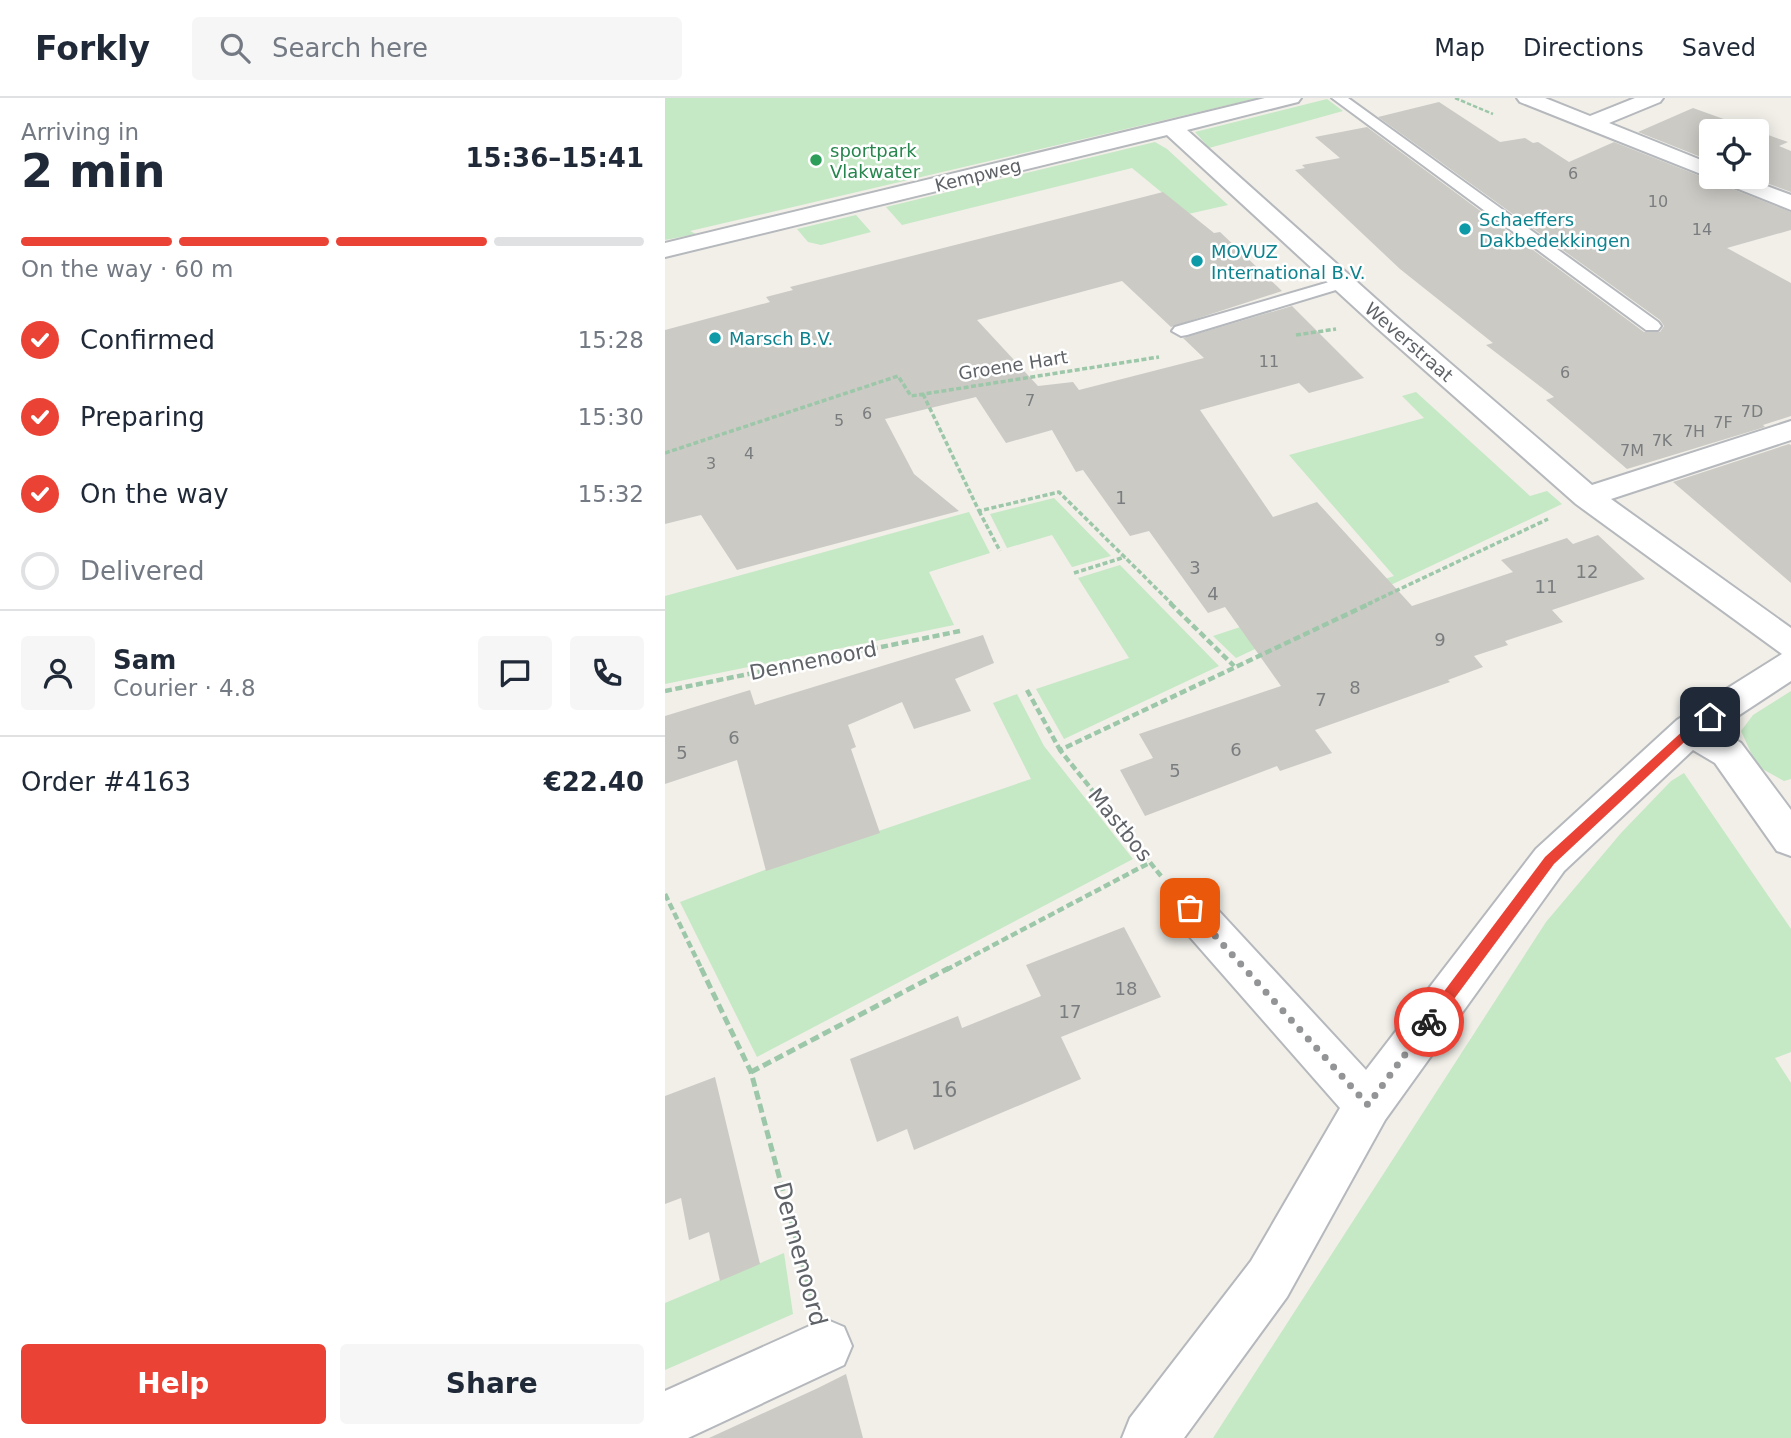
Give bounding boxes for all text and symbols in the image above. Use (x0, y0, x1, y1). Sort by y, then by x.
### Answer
search box (192, 17, 682, 80)
text: Forkly (35, 29, 150, 68)
icon: search (216, 29, 254, 67)
text: Search here (272, 33, 428, 63)
text: Map (1434, 34, 1485, 62)
text: Directions (1523, 34, 1644, 62)
text: Saved (1682, 34, 1756, 62)
text: Arriving in (21, 119, 139, 145)
map controls (1699, 119, 1769, 189)
button: locate (1699, 119, 1769, 189)
place label: sportpark Vlakwater (830, 140, 921, 182)
text: 15:36–15:41 (465, 143, 644, 173)
text: 2 min (21, 144, 165, 198)
marker: sportpark Vlakwater (808, 152, 824, 168)
street label: Kempweg (933, 154, 1023, 196)
house number: 6 (1568, 164, 1578, 183)
house number: 10 (1648, 192, 1668, 211)
place label: Schaeffers Dakbedekkingen (1479, 209, 1630, 251)
house number: 14 (1692, 220, 1712, 239)
marker: Schaeffers Dakbedekkingen (1457, 221, 1473, 237)
place label: MOVUZ International B.V. (1211, 241, 1365, 283)
marker: MOVUZ International B.V. (1189, 253, 1205, 269)
text: On the way · 60 m (21, 256, 233, 282)
street label: Weverstraat (1361, 298, 1457, 386)
icon: check (21, 321, 59, 359)
text: Confirmed (80, 325, 215, 355)
text: 15:28 (578, 327, 644, 353)
place label: Marsch B.V. (729, 328, 833, 349)
marker: Marsch B.V. (707, 330, 723, 346)
street label: Groene Hart (957, 346, 1069, 384)
house number: 11 (1259, 352, 1279, 371)
house number: 6 (1560, 363, 1570, 382)
house number: 7 (1025, 391, 1035, 410)
icon: check (21, 398, 59, 436)
text: Preparing (80, 402, 205, 432)
house number: 7D (1741, 402, 1763, 421)
text: 15:30 (578, 404, 644, 430)
house number: 6 (862, 404, 872, 423)
house number: 5 (834, 411, 844, 430)
house number: 7F (1713, 413, 1733, 432)
house number: 7H (1683, 422, 1705, 441)
house number: 7K (1652, 431, 1673, 450)
house number: 7M (1620, 441, 1644, 460)
house number: 4 (744, 444, 754, 463)
house number: 3 (706, 454, 716, 473)
icon: check (21, 475, 59, 513)
text: On the way (80, 479, 229, 509)
text: 15:32 (578, 481, 644, 507)
house number: 1 (1115, 487, 1127, 508)
text: Delivered (80, 556, 204, 586)
house number: 3 (1189, 557, 1201, 578)
house number: 12 (1576, 561, 1598, 582)
house number: 11 (1535, 576, 1557, 597)
house number: 4 (1207, 583, 1219, 604)
house number: 9 (1434, 629, 1446, 650)
button: person (21, 636, 95, 710)
button: chat (478, 636, 552, 710)
button: phone (570, 636, 644, 710)
street label: Dennenoord (747, 637, 879, 685)
text: Sam (113, 645, 176, 675)
text: Courier · 4.8 (113, 675, 256, 701)
house number: 8 (1349, 677, 1361, 698)
pin (1680, 687, 1740, 747)
house number: 7 (1315, 689, 1327, 710)
icon: home (1691, 698, 1729, 736)
house number: 6 (728, 727, 740, 748)
house number: 6 (1230, 739, 1242, 760)
house number: 5 (676, 742, 688, 763)
house number: 5 (1169, 760, 1181, 781)
text: Order #4163 (21, 767, 191, 797)
text: €22.40 (544, 767, 644, 797)
street label: Mastbos (1083, 784, 1157, 866)
pin (1160, 878, 1220, 938)
icon: bag (1171, 889, 1209, 927)
house number: 18 (1115, 978, 1137, 999)
courier (1394, 987, 1464, 1057)
house number: 17 (1059, 1001, 1081, 1022)
icon: bike (1410, 1003, 1448, 1041)
house number: 16 (931, 1078, 957, 1102)
street label: Dennenoord (767, 1179, 833, 1329)
button: Help (21, 1344, 326, 1424)
button: Share (340, 1344, 644, 1424)

